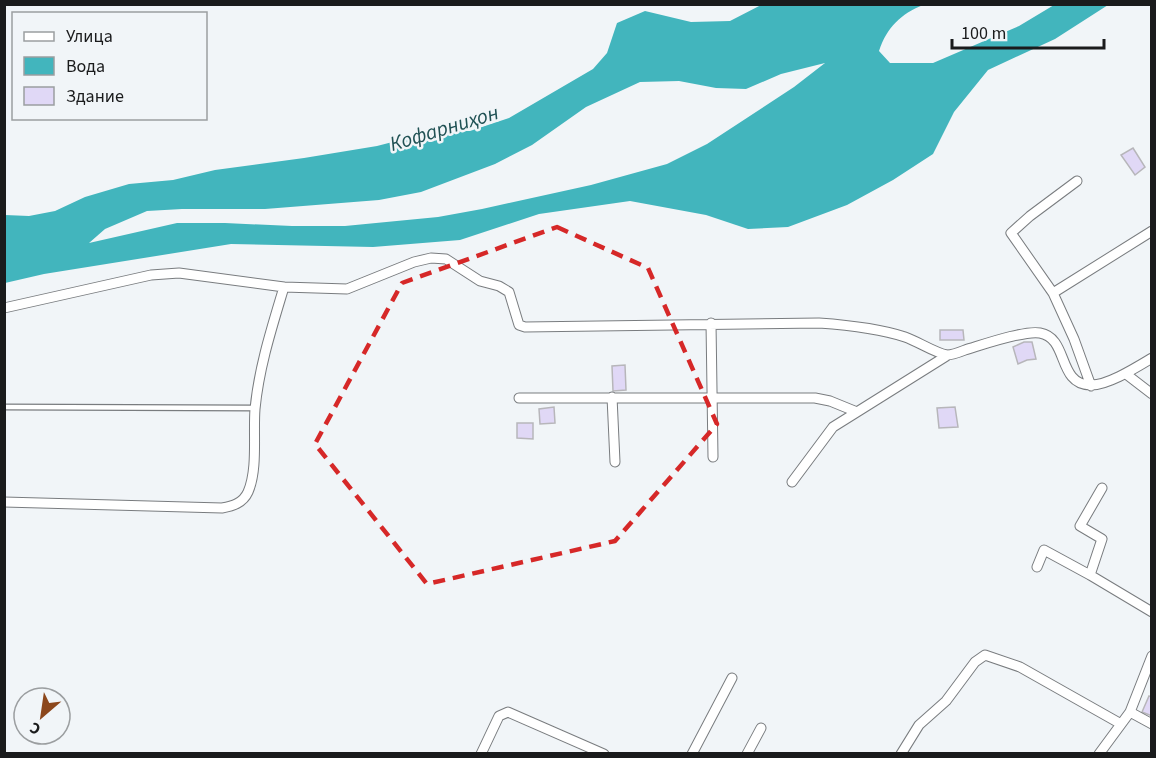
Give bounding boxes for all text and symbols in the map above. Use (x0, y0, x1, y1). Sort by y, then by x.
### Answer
legend (12, 12, 207, 120)
scale bar (952, 12, 1104, 50)
text: 100 m (961, 21, 1006, 46)
text: Улица (66, 24, 113, 49)
text: Вода (66, 54, 105, 79)
text: Здание (66, 84, 124, 109)
water label: Кофарниҳон (386, 97, 502, 159)
north arrow (12, 686, 72, 746)
text: С (26, 716, 45, 740)

